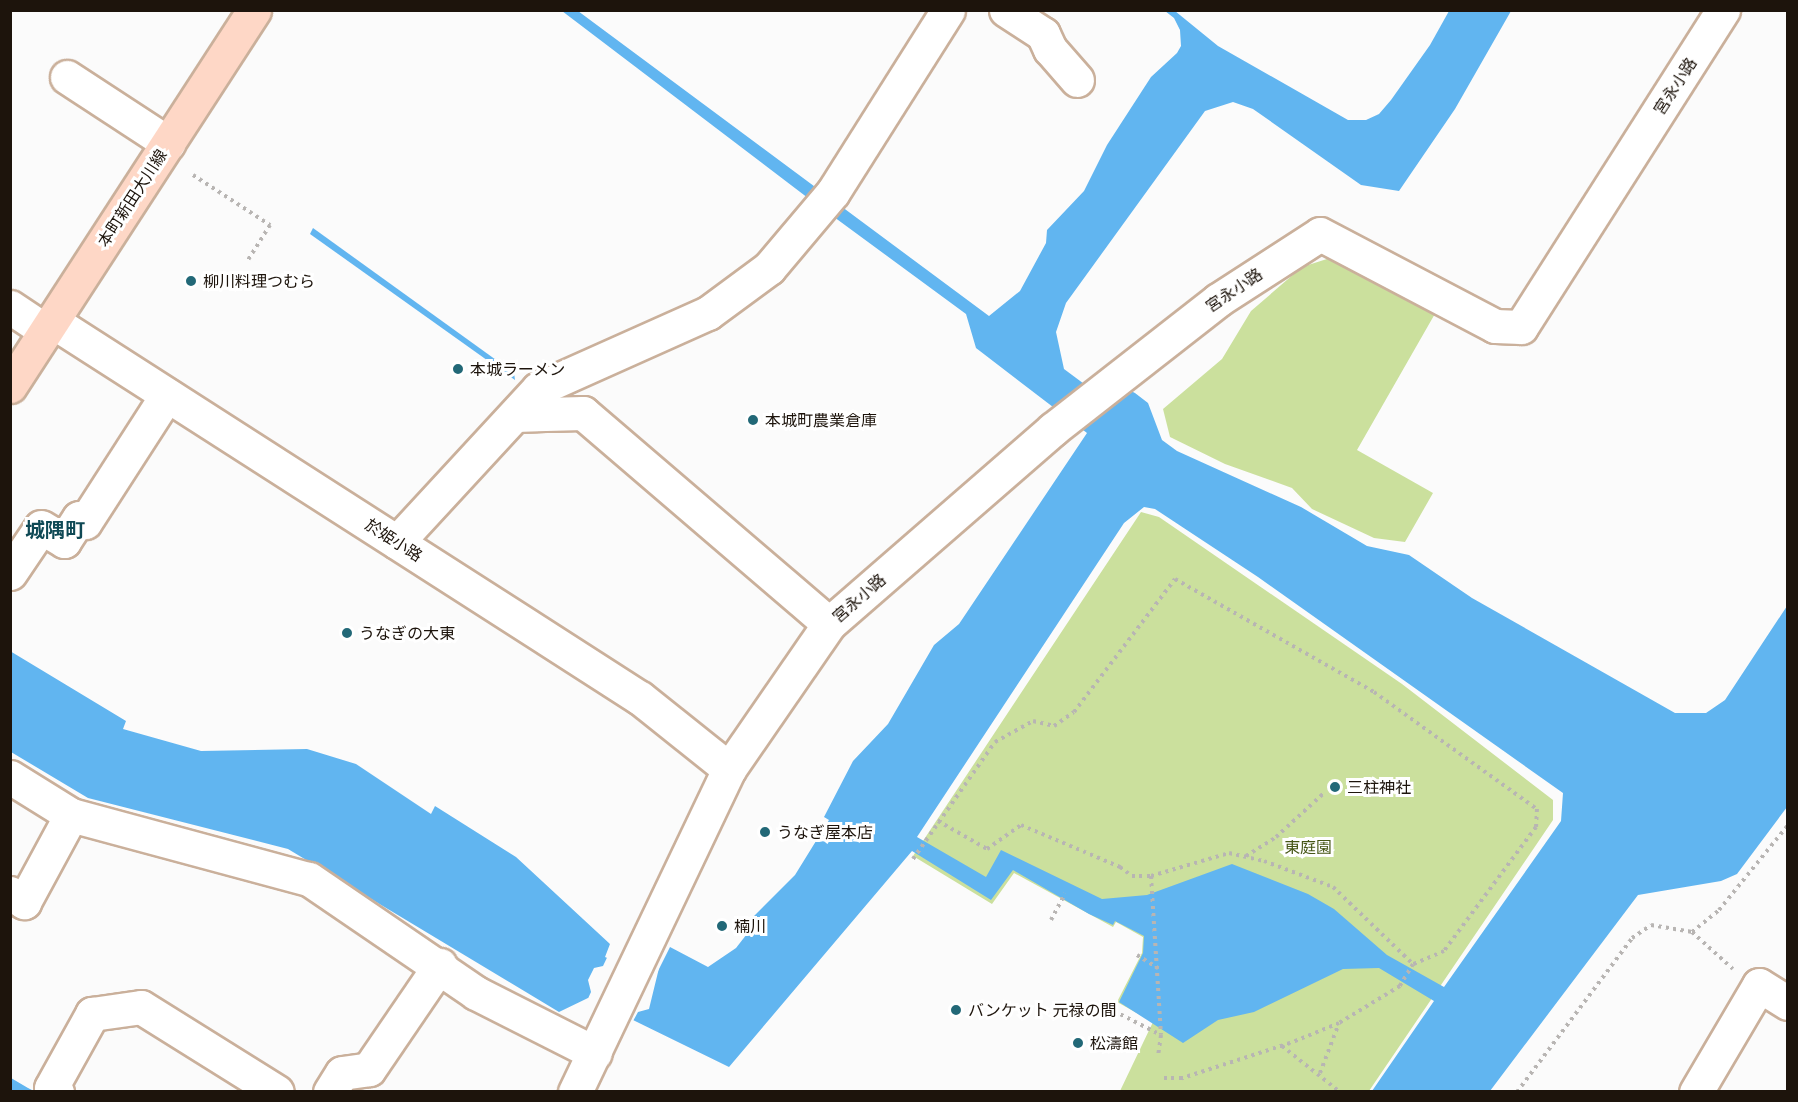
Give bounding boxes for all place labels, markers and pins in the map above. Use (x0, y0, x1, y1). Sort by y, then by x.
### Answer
place label: 柳川料理つむら (203, 271, 315, 291)
marker: 柳川料理つむら (184, 274, 198, 288)
place label: 本城ラーメン (470, 359, 566, 379)
marker: 本城ラーメン (451, 362, 465, 376)
place label: 本城町農業倉庫 (765, 410, 877, 430)
marker: 本城町農業倉庫 (746, 413, 760, 427)
place label: うなぎの大東 (359, 623, 455, 643)
marker: うなぎの大東 (340, 626, 354, 640)
place label: 三柱神社 (1347, 777, 1411, 797)
marker: 三柱神社 (1328, 780, 1342, 794)
place label: うなぎ屋本店 (777, 822, 873, 842)
marker: うなぎ屋本店 (758, 825, 772, 839)
place label: 楠川 (734, 916, 766, 936)
marker: 楠川 (715, 919, 729, 933)
place label: バンケット 元禄の間 (968, 1000, 1116, 1020)
marker: バンケット 元禄の間 (949, 1003, 963, 1017)
place label: 松濤館 (1090, 1033, 1138, 1053)
marker: 松濤館 (1071, 1036, 1085, 1050)

